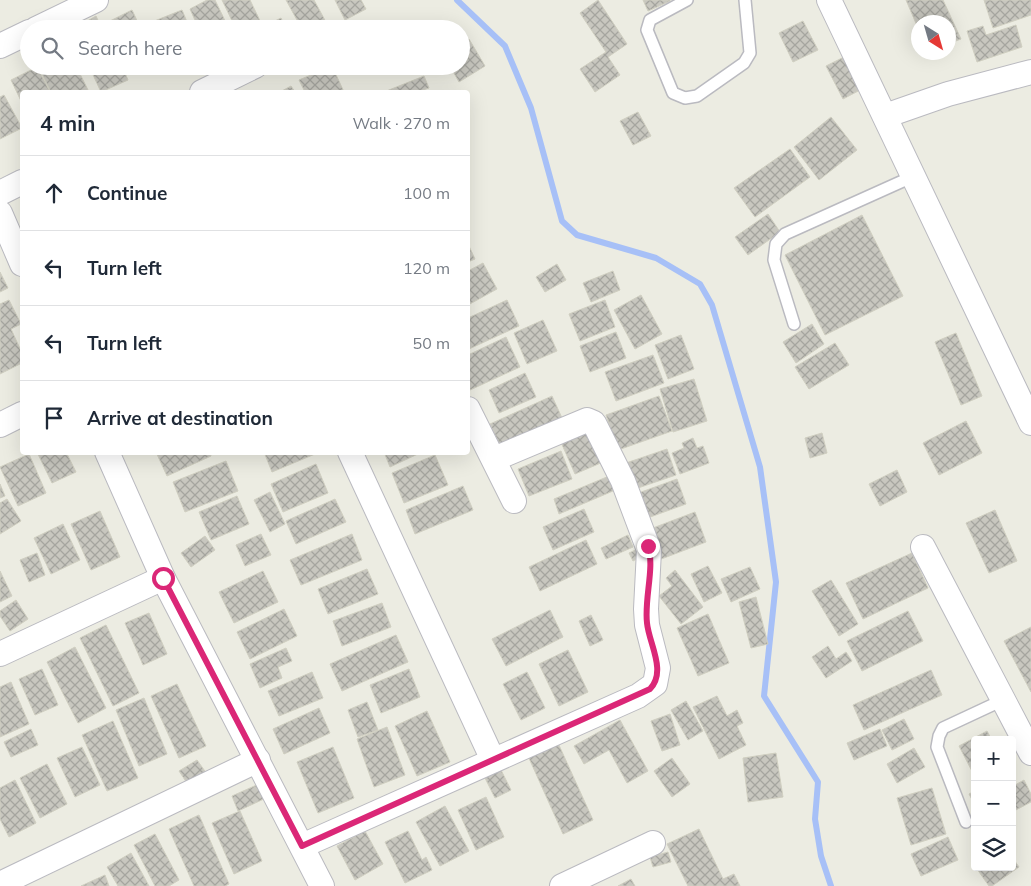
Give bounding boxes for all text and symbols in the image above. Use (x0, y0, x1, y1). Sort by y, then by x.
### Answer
north arrow (911, 15, 956, 60)
search box (20, 20, 470, 75)
icon: search (38, 34, 66, 62)
text: Search here (78, 36, 182, 60)
text: 4 min (40, 110, 95, 136)
text: Walk · 270 m (352, 113, 450, 133)
icon: ahead (40, 179, 68, 207)
text: Continue (87, 181, 167, 205)
text: 100 m (403, 183, 450, 203)
icon: left (40, 254, 68, 282)
text: Turn left (87, 256, 162, 280)
text: 120 m (403, 258, 450, 278)
icon: left (40, 329, 68, 357)
text: Turn left (87, 331, 162, 355)
text: 50 m (413, 333, 450, 353)
icon: arrive (40, 404, 68, 432)
text: Arrive at destination (87, 406, 273, 430)
route end (637, 535, 660, 558)
route start (152, 567, 175, 590)
map controls (971, 736, 1016, 871)
button: + (971, 736, 1016, 781)
button: − (971, 781, 1016, 826)
button: layers (971, 826, 1016, 871)

